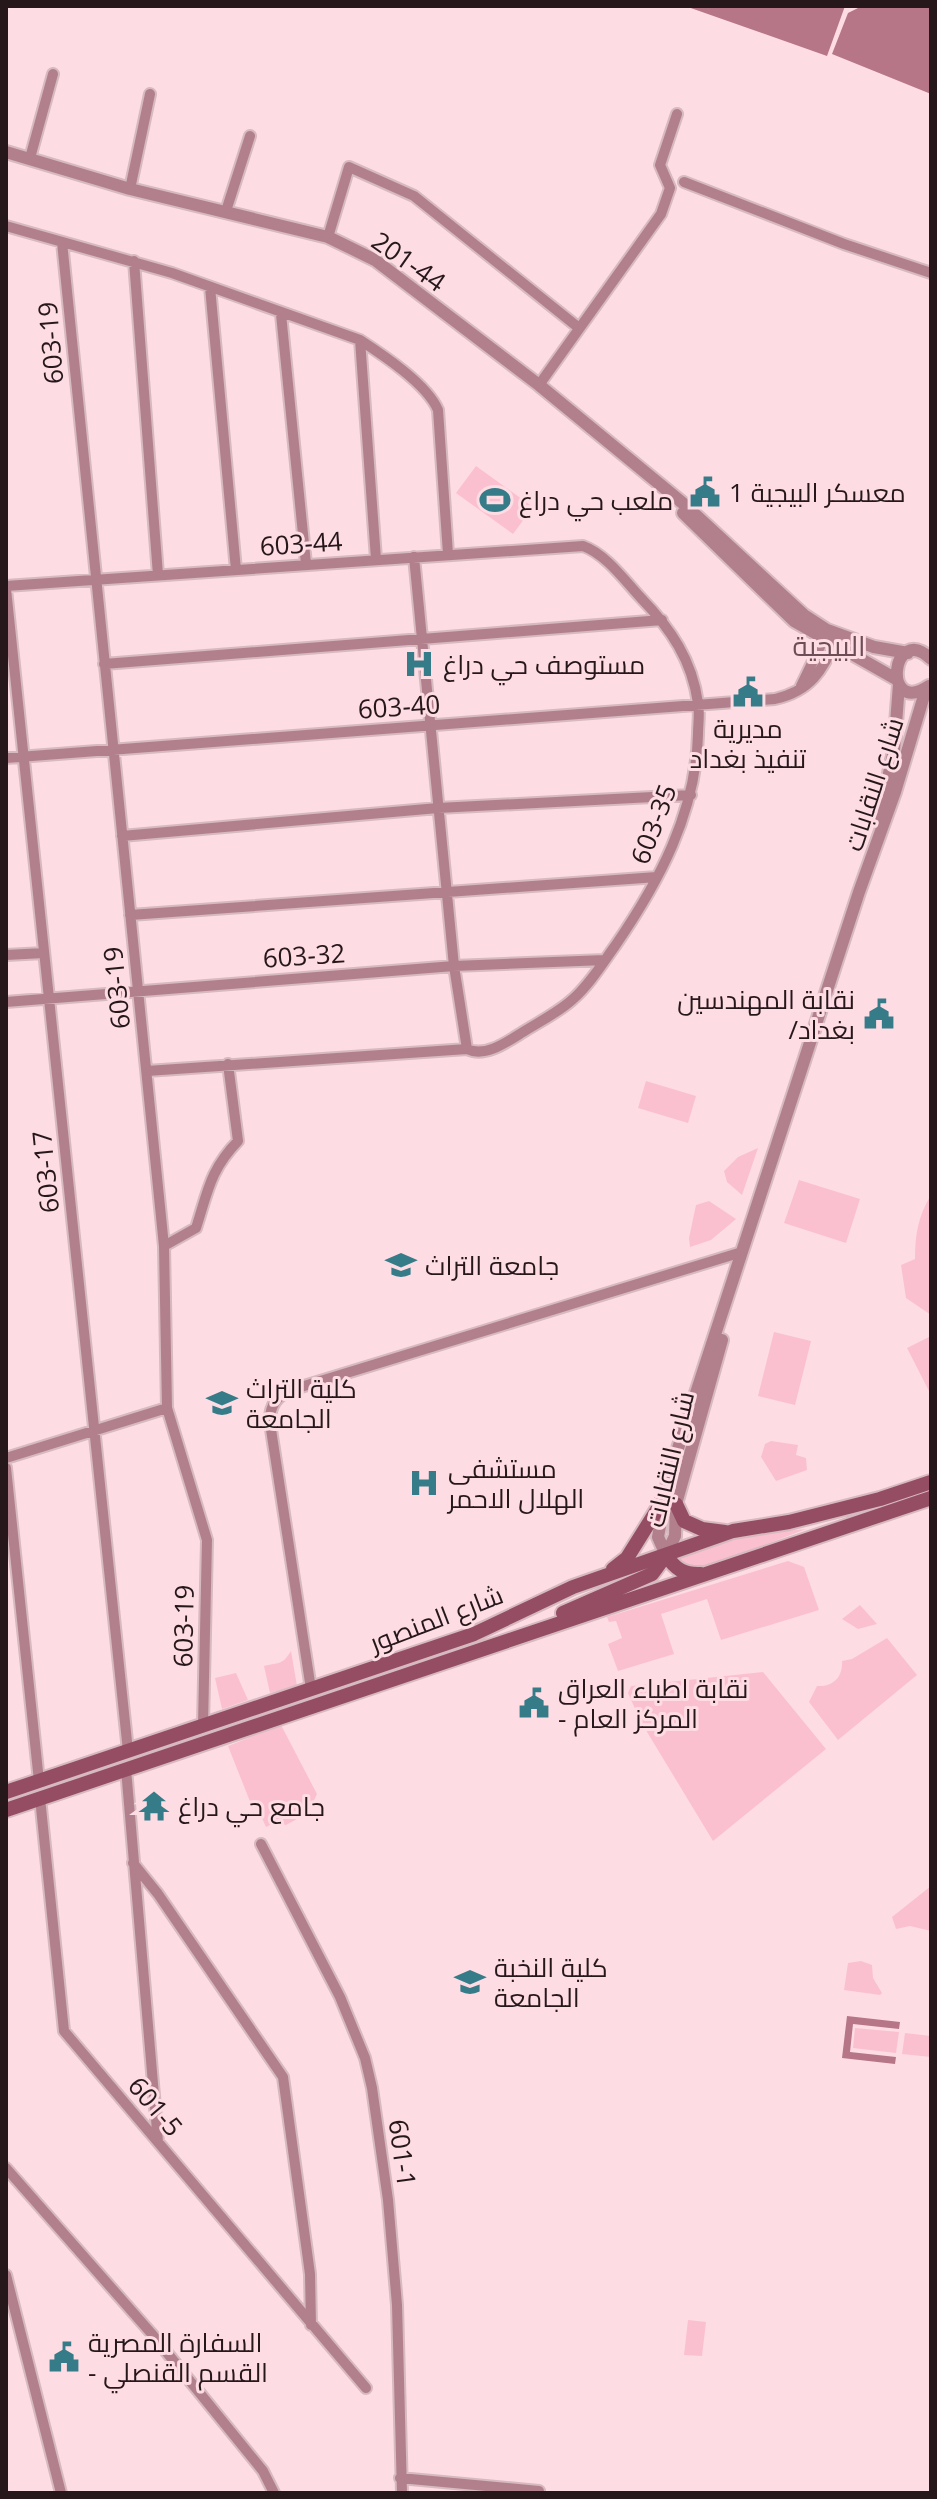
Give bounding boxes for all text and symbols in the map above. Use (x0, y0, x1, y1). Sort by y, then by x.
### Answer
street label: 201-44 (365, 223, 453, 300)
street label: 603-19 (28, 300, 72, 386)
place label: معسكر البيجية 1 (729, 474, 906, 510)
public building icon: معسكر البيجية 1 (688, 475, 722, 509)
place label: ملعب حي دراغ (519, 482, 673, 522)
sports icon: ملعب حي دراغ (478, 483, 512, 517)
street label: 603-44 (258, 522, 344, 564)
district label: البيجية (793, 626, 866, 664)
place label: مستوصف حي دراغ (443, 646, 645, 686)
hospital icon: مستوصف حي دراغ (402, 647, 436, 681)
public building icon: مديرية تنفيذ بغداد (731, 675, 765, 709)
street label: 603-40 (356, 685, 442, 727)
place label: مديرية تنفيذ بغداد (690, 710, 806, 776)
street label: شارع النقابات (835, 713, 911, 855)
street label: 603-35 (621, 779, 685, 869)
street label: 603-32 (261, 934, 347, 976)
street label: 603-19 (94, 945, 138, 1031)
place label: نقابة المهندسين /بغداد (677, 981, 855, 1047)
public building icon: نقابة المهندسين /بغداد (862, 997, 896, 1031)
street label: 603-17 (23, 1129, 67, 1215)
place label: جامعة التراث (425, 1247, 559, 1283)
school or university icon: جامعة التراث (384, 1248, 418, 1282)
place label: كلية التراث الجامعة (246, 1370, 357, 1436)
school or university icon: كلية التراث الجامعة (205, 1386, 239, 1420)
street label: شارع النقابات (636, 1388, 702, 1530)
place label: مستشفى الهلال الاحمر (446, 1450, 584, 1516)
hospital icon: مستشفى الهلال الاحمر (407, 1466, 441, 1500)
street label: شارع المنصور (362, 1576, 508, 1661)
street label: 603-19 (164, 1584, 202, 1668)
place label: نقابة اطباء العراق - المركز العام (558, 1670, 748, 1737)
public building icon: نقابة اطباء العراق - المركز العام (517, 1686, 551, 1720)
place label: جامع حي دراغ (178, 1788, 325, 1828)
temple icon: جامع حي دراغ (137, 1789, 171, 1823)
place label: كلية النخبة الجامعة (494, 1949, 608, 2015)
school or university icon: كلية النخبة الجامعة (453, 1965, 487, 1999)
street label: 601-5 (120, 2068, 192, 2144)
street label: 601-1 (380, 2117, 426, 2189)
place label: السفارة المصرية - القسم القنصلي (88, 2324, 268, 2394)
public building icon: السفارة المصرية - القسم القنصلي (47, 2340, 81, 2374)

